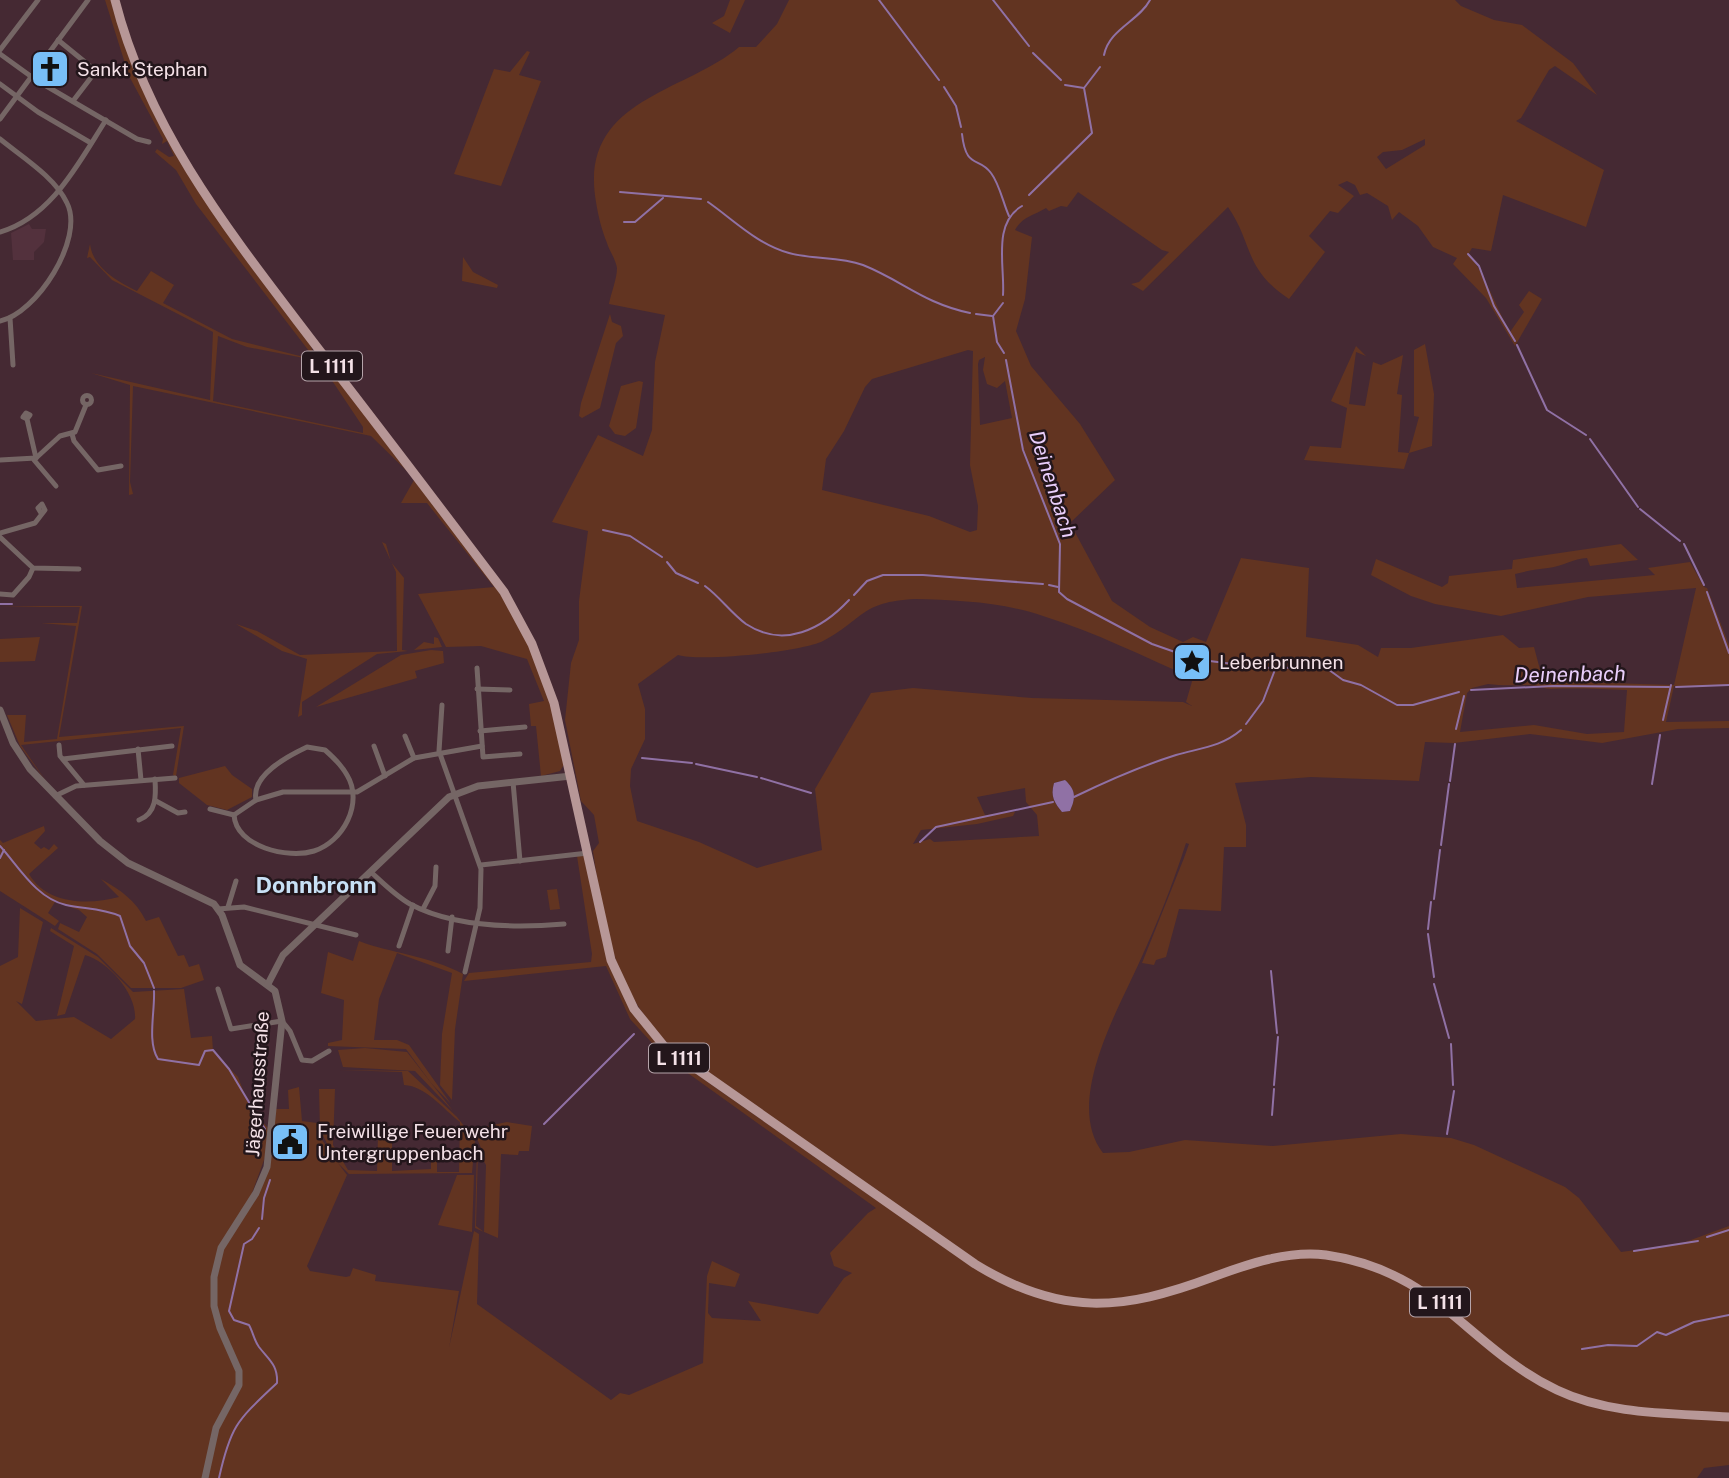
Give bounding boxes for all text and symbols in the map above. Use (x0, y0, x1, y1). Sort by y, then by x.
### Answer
church icon: Sankt Stephan (29, 48, 71, 90)
place label: Sankt Stephan (77, 58, 208, 80)
road number: L 1111 (302, 352, 362, 380)
water label: Deinenbach (1024, 427, 1082, 541)
place icon: Leberbrunnen (1171, 641, 1213, 683)
place label: Leberbrunnen (1219, 651, 1343, 673)
water label: Deinenbach (1514, 661, 1626, 687)
district label: Donnbronn (255, 871, 377, 898)
street label: Jägerhausstraße (241, 1010, 273, 1158)
road number: L 1111 (649, 1044, 709, 1072)
place label: Freiwillige Feuerwehr Untergruppenbach (317, 1120, 508, 1164)
public building icon: Freiwillige Feuerwehr Untergruppenbach (269, 1121, 311, 1163)
road number: L 1111 (1410, 1288, 1470, 1316)

